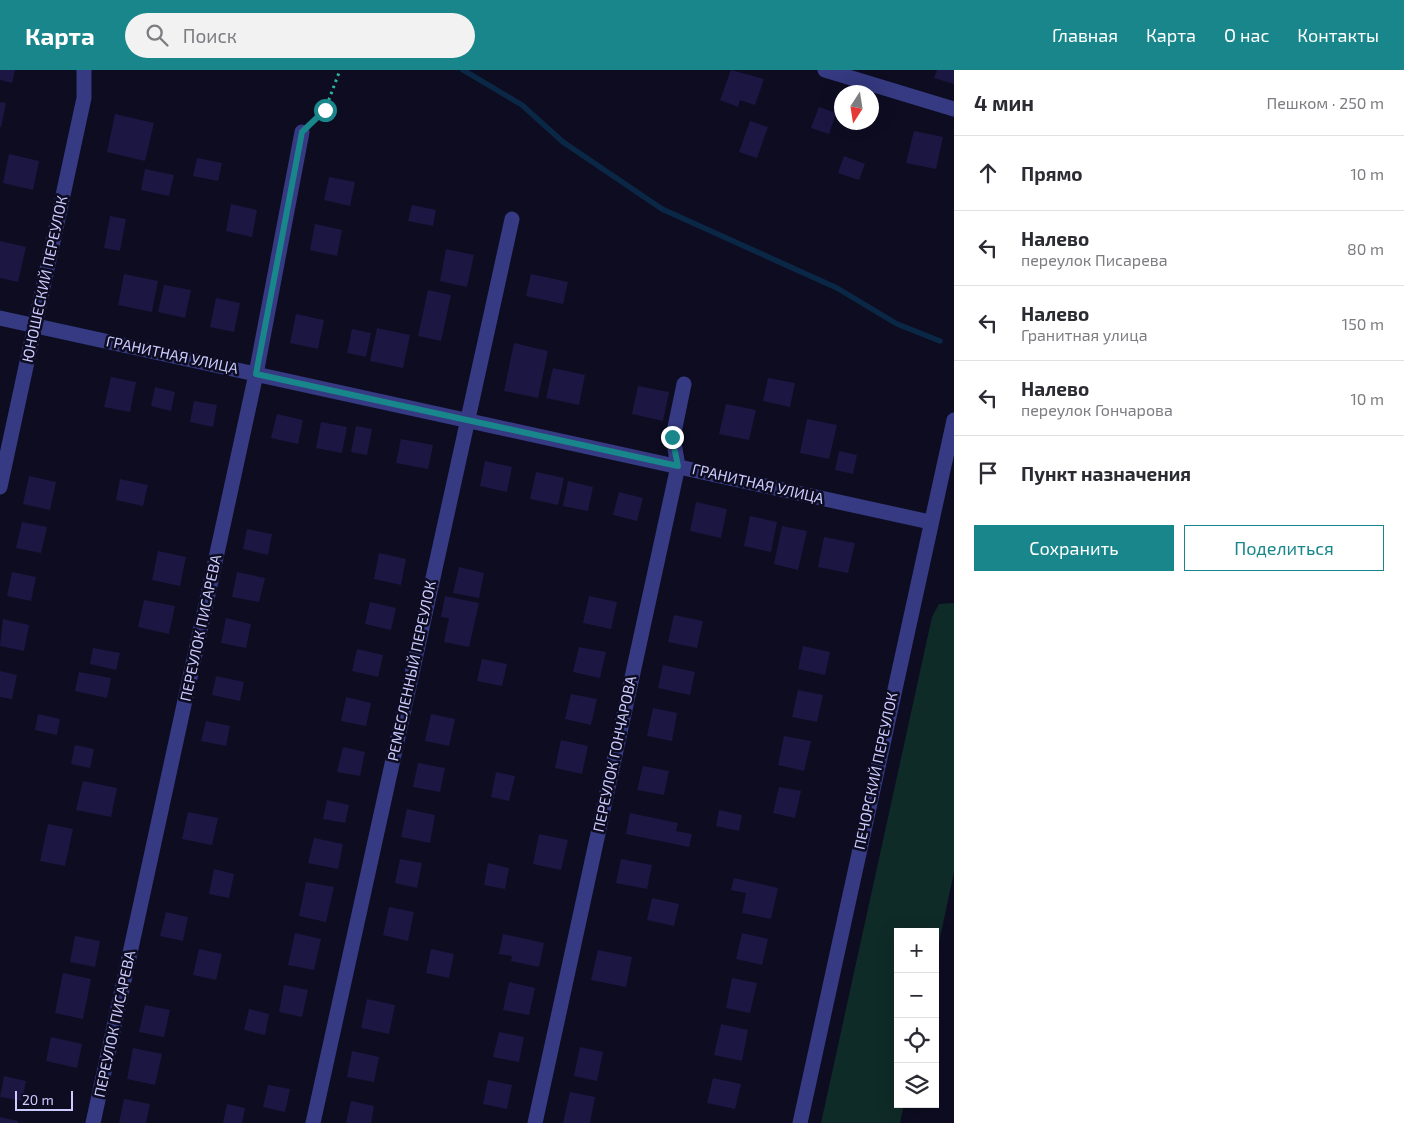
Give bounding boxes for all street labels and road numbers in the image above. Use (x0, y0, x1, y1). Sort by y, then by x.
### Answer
street label: ЮНОШЕСКИЙ ПЕРЕУЛОК (18, 194, 71, 364)
street label: ГРАНИТНАЯ УЛИЦА (105, 331, 241, 377)
street label: ГРАНИТНАЯ УЛИЦА (691, 459, 826, 507)
street label: ПЕРЕУЛОК ПИСАРЕВА (176, 552, 225, 703)
street label: РЕМЕСЛЕННЫЙ ПЕРЕУЛОК (383, 579, 439, 763)
street label: ПЕРЕУЛОК ГОНЧАРОВА (589, 673, 640, 834)
street label: ПЕЧОРСКИЙ ПЕРЕУЛОК (850, 690, 901, 851)
street label: ПЕРЕУЛОК ПИСАРЕВА (90, 948, 139, 1099)

